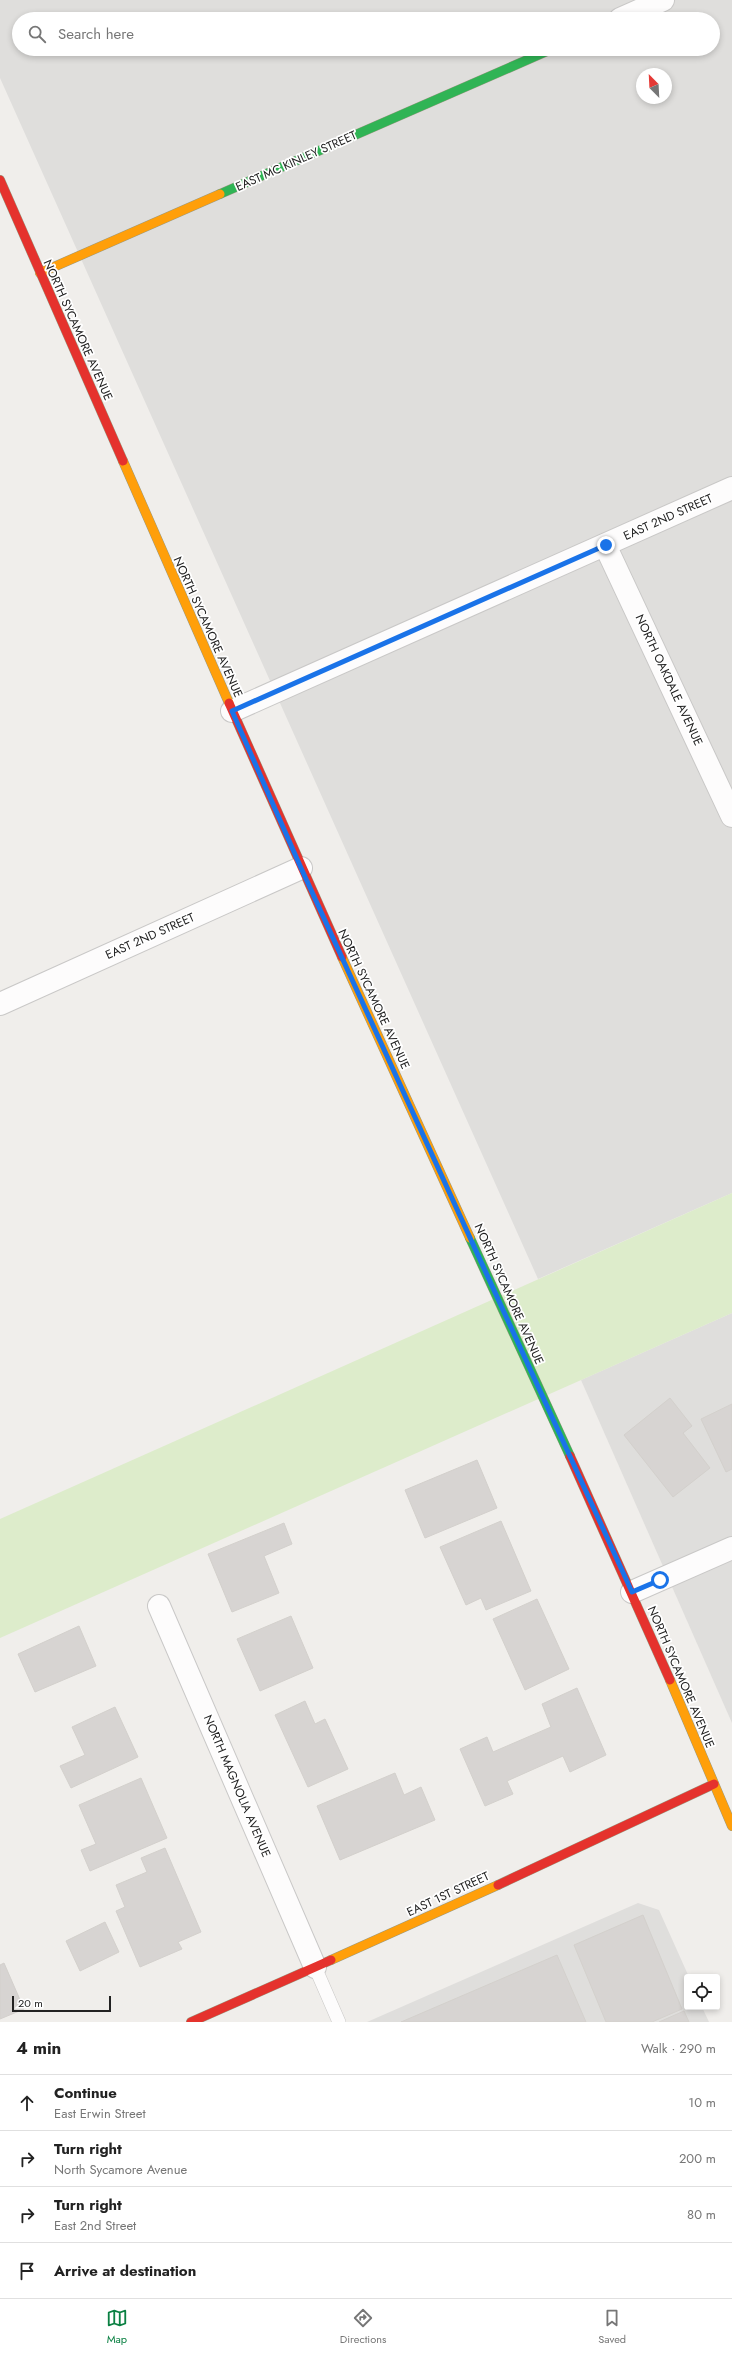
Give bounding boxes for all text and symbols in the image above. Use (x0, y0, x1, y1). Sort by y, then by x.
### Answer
search box (12, 12, 720, 56)
icon: search (26, 23, 48, 45)
text: Search here (58, 23, 134, 45)
north arrow (636, 68, 672, 104)
street label: EAST MC KINLEY STREET (233, 126, 360, 196)
street label: NORTH SYCAMORE AVENUE (39, 257, 117, 403)
street label: EAST 2ND STREET (621, 489, 716, 545)
route end (597, 536, 615, 554)
street label: NORTH SYCAMORE AVENUE (169, 554, 247, 700)
street label: NORTH OAKDALE AVENUE (631, 611, 707, 749)
street label: EAST 2ND STREET (103, 908, 198, 964)
street label: NORTH SYCAMORE AVENUE (334, 926, 414, 1072)
street label: NORTH SYCAMORE AVENUE (470, 1221, 548, 1367)
route start (651, 1571, 669, 1589)
street label: NORTH SYCAMORE AVENUE (643, 1603, 719, 1751)
street label: NORTH MAGNOLIA AVENUE (199, 1712, 275, 1860)
street label: EAST 1ST STREET (404, 1867, 493, 1921)
map controls (684, 1974, 720, 2010)
button: locate (684, 1974, 720, 2010)
scale bar (12, 1994, 111, 2013)
text: 20 m (18, 1995, 43, 2011)
text: 4 min (16, 2036, 61, 2060)
text: Walk · 290 m (641, 2039, 716, 2058)
text: Continue (54, 2082, 117, 2104)
icon: ahead (16, 2092, 38, 2114)
text: 10 m (688, 2093, 716, 2112)
text: East Erwin Street (54, 2104, 146, 2123)
text: Turn right (54, 2138, 122, 2160)
icon: right (16, 2148, 38, 2170)
text: 200 m (679, 2149, 716, 2168)
text: North Sycamore Avenue (54, 2160, 187, 2179)
text: Turn right (54, 2194, 122, 2216)
icon: right (16, 2204, 38, 2226)
text: 80 m (687, 2205, 716, 2224)
text: East 2nd Street (54, 2216, 136, 2235)
icon: arrive (16, 2260, 38, 2282)
text: Arrive at destination (54, 2260, 196, 2282)
tab: Map (106, 2307, 128, 2347)
tab: Directions (340, 2307, 386, 2347)
tab: Saved (598, 2307, 626, 2347)

